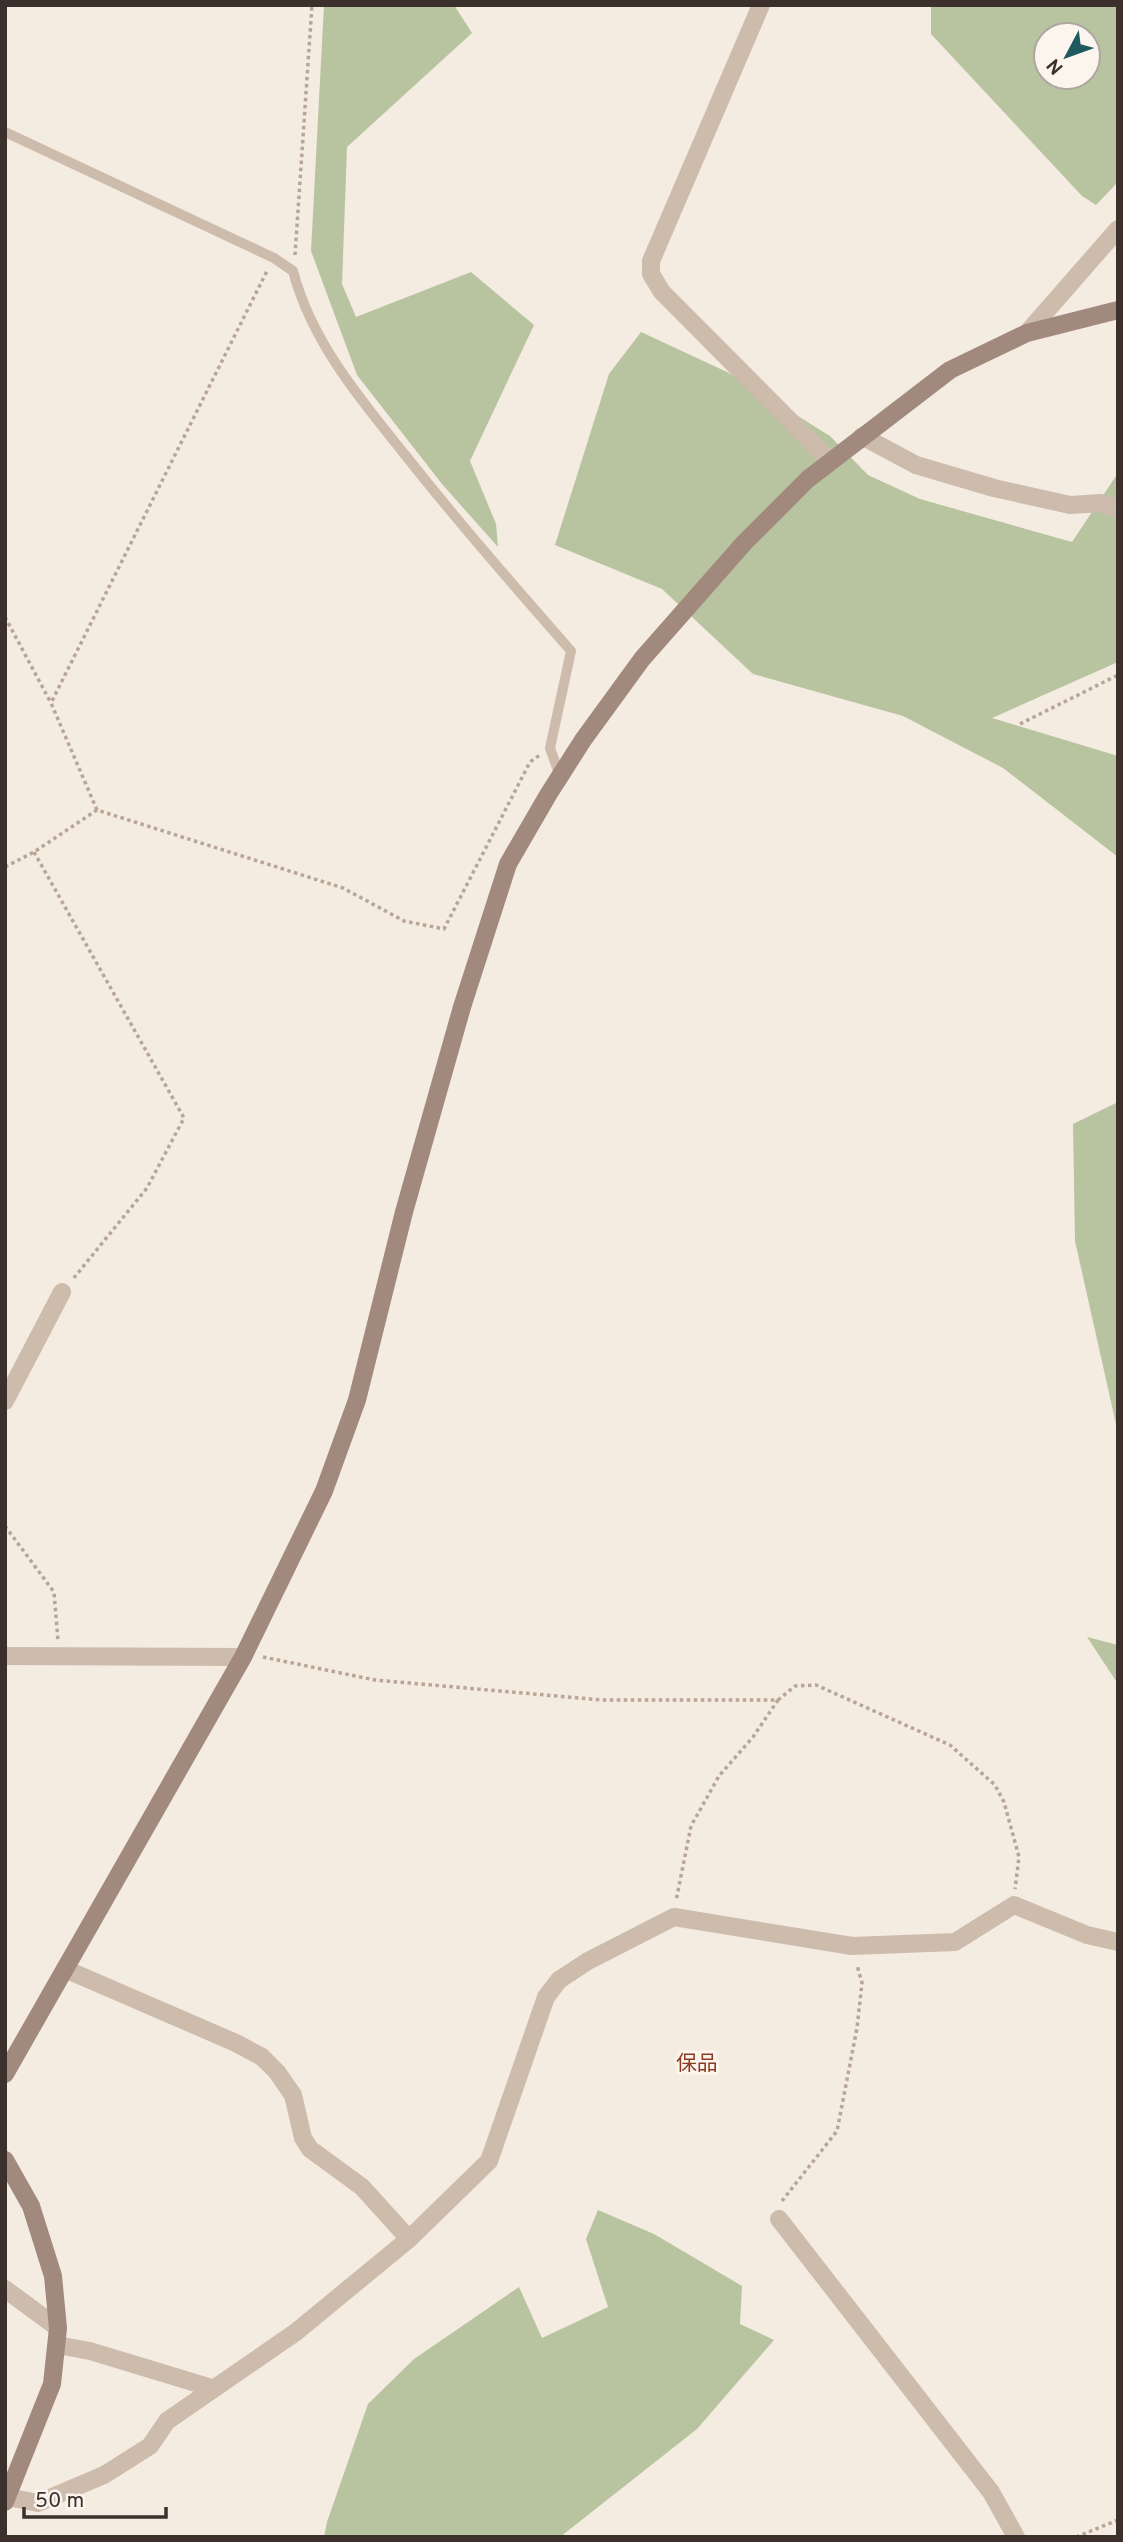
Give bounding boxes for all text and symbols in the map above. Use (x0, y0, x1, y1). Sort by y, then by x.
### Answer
north arrow (1032, 21, 1102, 91)
text: N (1042, 53, 1069, 79)
district label: 保品 (676, 2051, 718, 2078)
scale bar (24, 2476, 166, 2520)
text: 50 m (35, 2488, 84, 2515)

